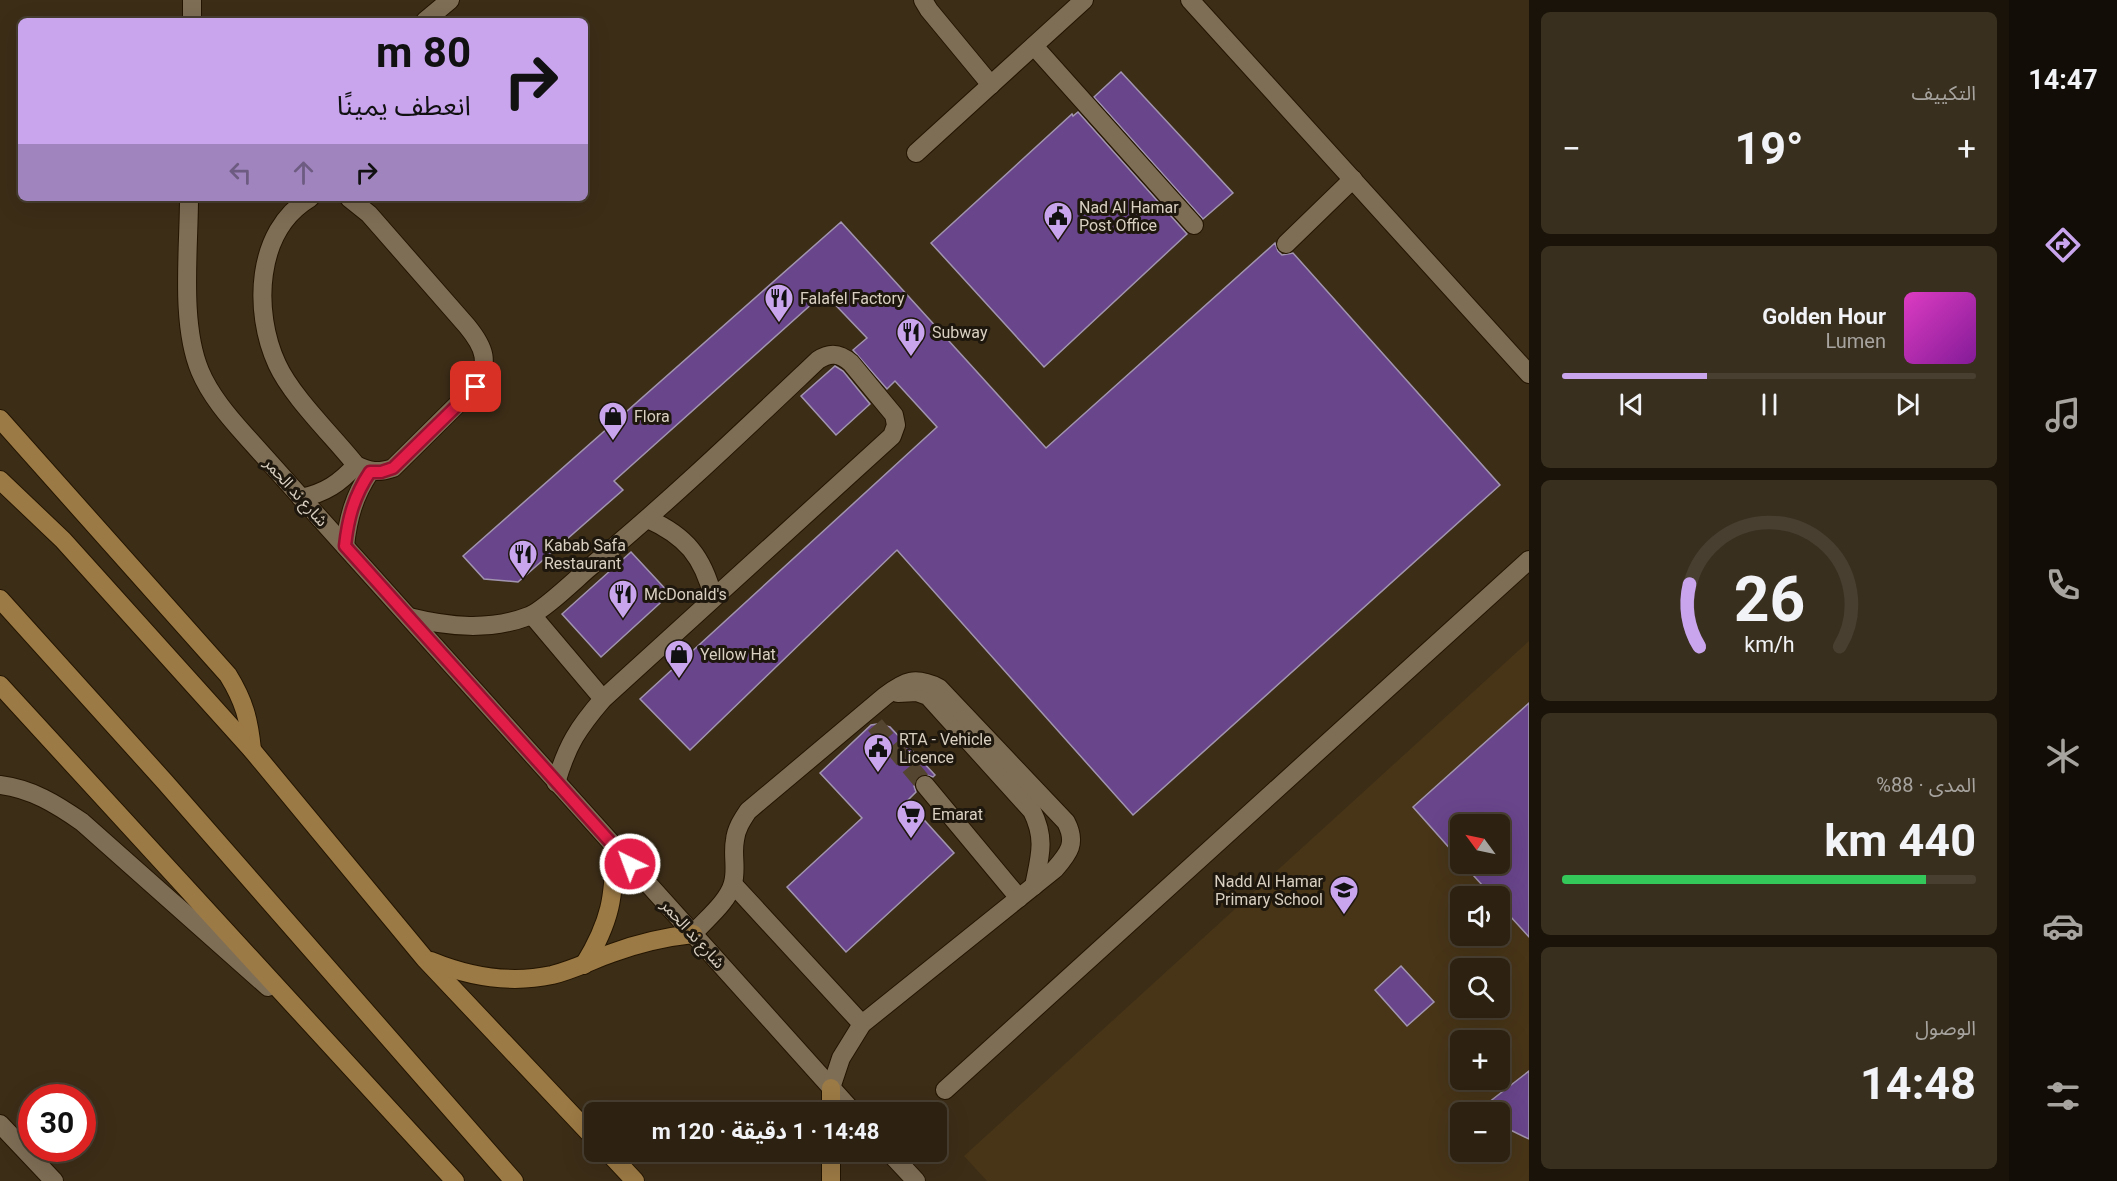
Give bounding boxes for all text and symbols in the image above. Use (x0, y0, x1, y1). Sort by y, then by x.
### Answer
text: 80 m (376, 28, 471, 77)
icon: right (492, 42, 570, 120)
text: 14:47 (2028, 64, 2098, 96)
text: التكييف (1912, 81, 1976, 105)
text: انعطف يمينًا (337, 90, 471, 122)
text: 19° (1734, 122, 1804, 175)
text: − (1562, 129, 1581, 168)
text: + (1957, 129, 1976, 168)
icon: left (224, 156, 257, 189)
icon: ahead (287, 156, 320, 189)
icon: right (350, 156, 383, 189)
place label: Nad Al Hamar Post Office (1079, 198, 1179, 235)
public building icon: Nad Al Hamar Post Office (1042, 200, 1074, 242)
icon: directions (2042, 224, 2084, 266)
restaurant icon: Falafel Factory (763, 282, 795, 324)
place label: Falafel Factory (800, 289, 905, 308)
text: Golden Hour (1762, 304, 1886, 329)
restaurant icon: Subway (895, 316, 927, 358)
place label: Subway (932, 323, 988, 342)
text: Lumen (1825, 329, 1886, 353)
pin (450, 361, 501, 412)
icon: arrive (459, 370, 492, 403)
icon: previous (1615, 388, 1648, 421)
icon: pause (1753, 388, 1786, 421)
icon: next (1891, 388, 1924, 421)
icon: music (2042, 394, 2084, 436)
shop icon: Flora (597, 400, 629, 442)
place label: Flora (634, 407, 670, 426)
street label: شارع ند الحمر (257, 453, 332, 532)
place label: Kabab Safa Restaurant (544, 536, 626, 573)
restaurant icon: Kabab Safa Restaurant (507, 538, 539, 580)
text: 26 (1733, 564, 1805, 637)
icon: phone (2042, 564, 2084, 606)
restaurant icon: McDonald's (607, 578, 639, 620)
place label: McDonald's (644, 585, 727, 604)
text: km/h (1744, 633, 1794, 658)
shop icon: Yellow Hat (663, 638, 695, 680)
place label: Yellow Hat (700, 645, 776, 664)
place label: RTA - Vehicle Licence (899, 730, 992, 767)
public building icon: RTA - Vehicle Licence (862, 732, 894, 774)
icon: climate (2042, 735, 2084, 777)
text: المدى · 88% (1876, 773, 1976, 797)
supermarket icon: Emarat (895, 798, 927, 840)
place label: Emarat (932, 805, 983, 824)
north arrow (1450, 814, 1510, 874)
map controls (1450, 814, 1510, 1162)
text: 440 km (1824, 814, 1976, 867)
position arrow (598, 832, 662, 896)
place label: Nadd Al Hamar Primary School (1214, 872, 1324, 909)
school or university icon: Nadd Al Hamar Primary School (1328, 874, 1360, 916)
button: sound (1450, 886, 1510, 946)
street label: شارع ند الحمر (654, 895, 729, 974)
icon: car (2042, 905, 2084, 947)
button: search (1450, 958, 1510, 1018)
text: الوصول (1915, 1016, 1976, 1040)
button: + (1450, 1030, 1510, 1090)
text: 14:48 (1860, 1057, 1976, 1110)
icon: filters (2042, 1075, 2084, 1117)
speed limit sign: 30 (18, 1084, 96, 1162)
button: − (1450, 1102, 1510, 1162)
text: 14:48 · 1 دقيقة · 120 m (652, 1119, 879, 1144)

